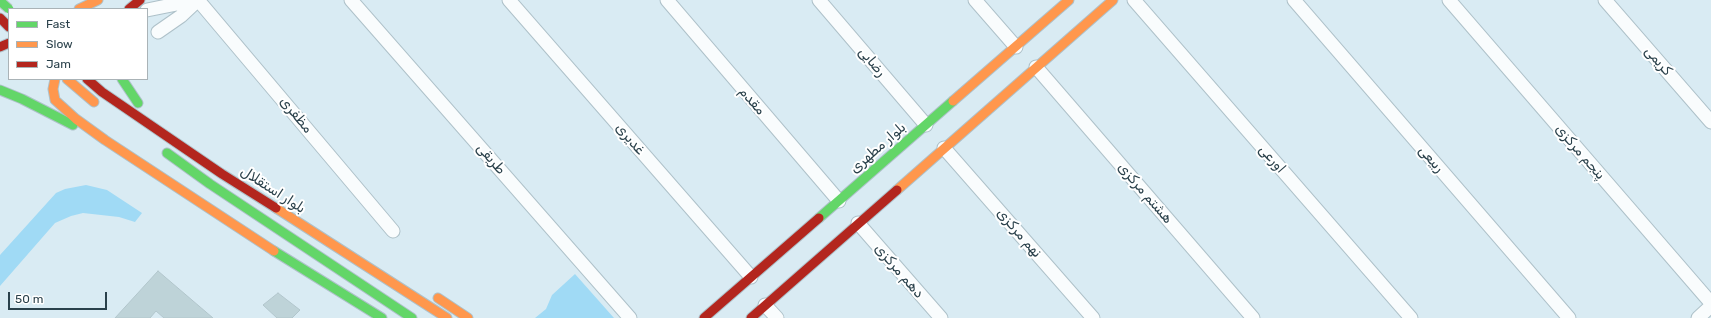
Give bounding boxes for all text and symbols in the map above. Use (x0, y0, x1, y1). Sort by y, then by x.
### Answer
legend (8, 8, 148, 80)
text: Fast (46, 17, 70, 31)
text: Slow (46, 37, 73, 51)
street label: کریمی (1641, 43, 1675, 79)
street label: رضایی (855, 44, 889, 80)
text: Jam (46, 57, 71, 71)
street label: مقدم (735, 83, 769, 119)
street label: مظفری (276, 93, 316, 137)
street label: بلوار مطهری (846, 119, 910, 177)
street label: غدیری (612, 120, 648, 158)
street label: پنجم مرکزی (1551, 121, 1609, 183)
street label: طریقی (473, 140, 509, 178)
street label: اورعی (1255, 141, 1289, 177)
street label: ربیعی (1415, 142, 1447, 176)
street label: هشتم مرکزی (1114, 159, 1176, 227)
street label: بلوار استقلال (237, 163, 309, 217)
street label: نهم مرکزی (993, 205, 1045, 261)
street label: دهم مرکزی (871, 240, 927, 302)
scale bar (10, 284, 109, 310)
text: 50 m (15, 292, 43, 306)

